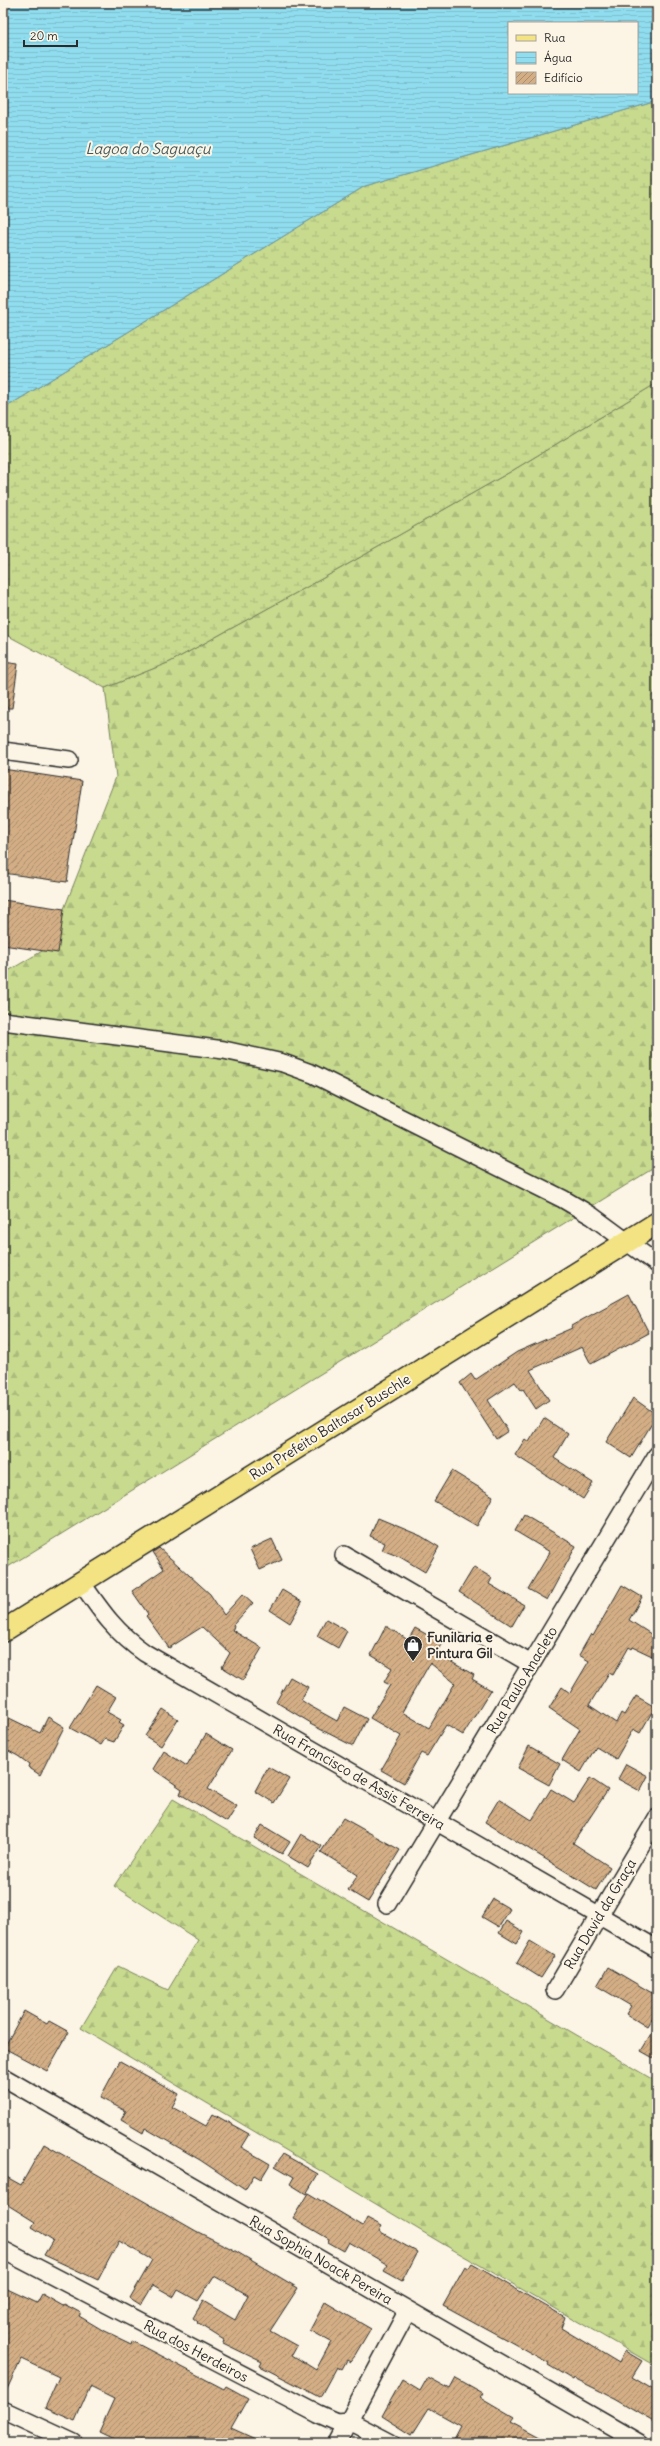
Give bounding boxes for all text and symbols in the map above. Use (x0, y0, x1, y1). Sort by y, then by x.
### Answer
scale bar (24, 22, 77, 48)
legend (508, 22, 638, 94)
text: 20 m (30, 28, 58, 43)
text: Rua (544, 30, 566, 45)
text: Água (544, 50, 572, 65)
text: Edifício (544, 70, 583, 85)
water label: Lagoa do Saguaçu (85, 139, 212, 158)
street label: Rua Prefeito Baltasar Buschle (246, 1370, 414, 1484)
street label: Rua Paulo Anacleto (483, 1623, 561, 1737)
place label: Funilaria e Pintura Gil (427, 1628, 493, 1662)
shop icon: Funilaria e Pintura Gil (402, 1634, 424, 1662)
street label: Rua Francisco de Assis Ferreira (270, 1720, 448, 1834)
street label: Rua David da Graça (560, 1855, 640, 1973)
street label: Rua Sophia Noack Pereira (246, 2212, 396, 2308)
street label: Rua dos Herdeiros (141, 2316, 251, 2386)

